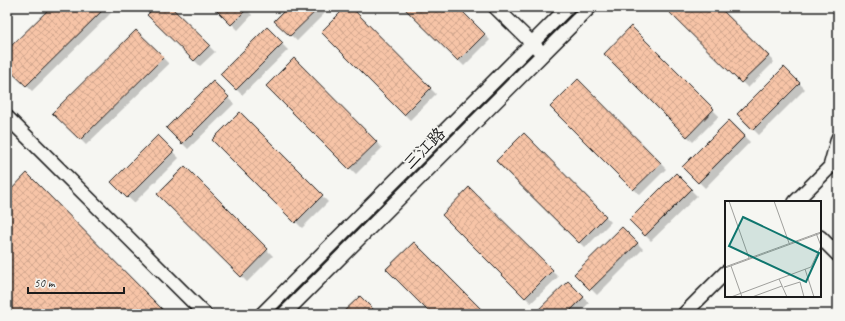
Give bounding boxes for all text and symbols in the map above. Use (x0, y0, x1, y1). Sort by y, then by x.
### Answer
street label: 三江路 (399, 123, 450, 174)
inset map (725, 201, 821, 297)
scale bar (28, 269, 124, 295)
text: 50 m (34, 275, 56, 291)

